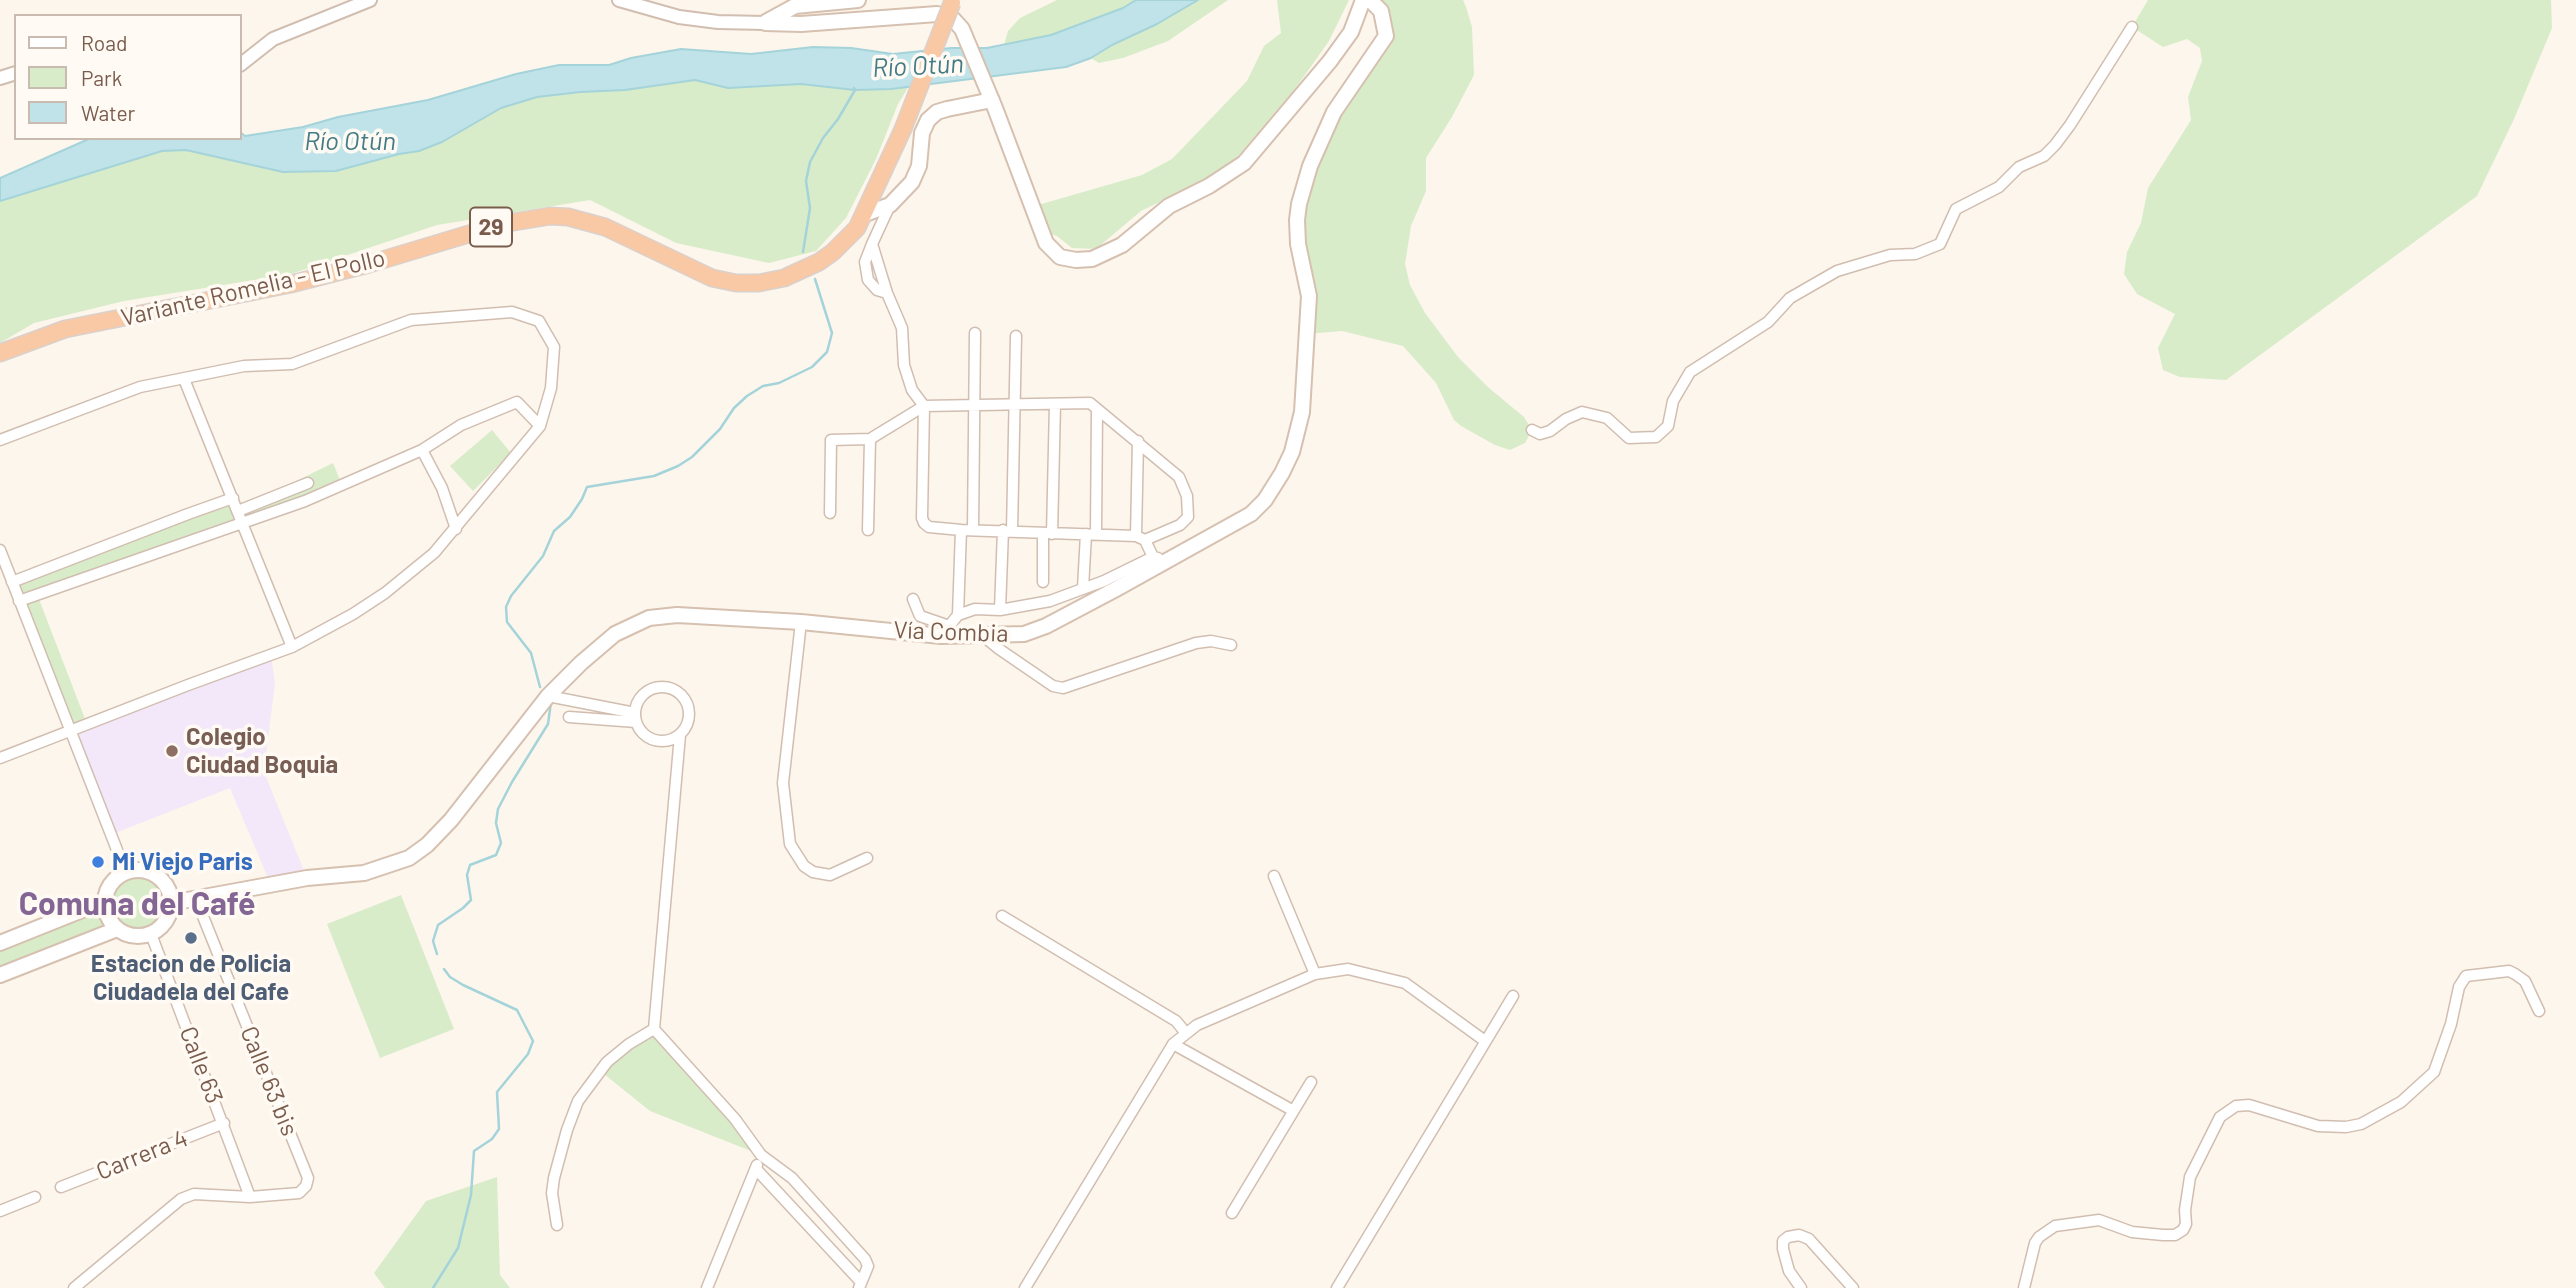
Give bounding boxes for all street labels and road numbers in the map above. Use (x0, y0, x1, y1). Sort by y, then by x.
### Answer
road number: 29 (470, 208, 512, 246)
street label: Variante Romelia - El Pollo (118, 244, 388, 332)
street label: Vía Combia (893, 616, 1009, 648)
street label: Calle 63 (173, 1022, 229, 1108)
street label: Calle 63 bis (234, 1022, 304, 1140)
street label: Carrera 4 (92, 1124, 192, 1186)

